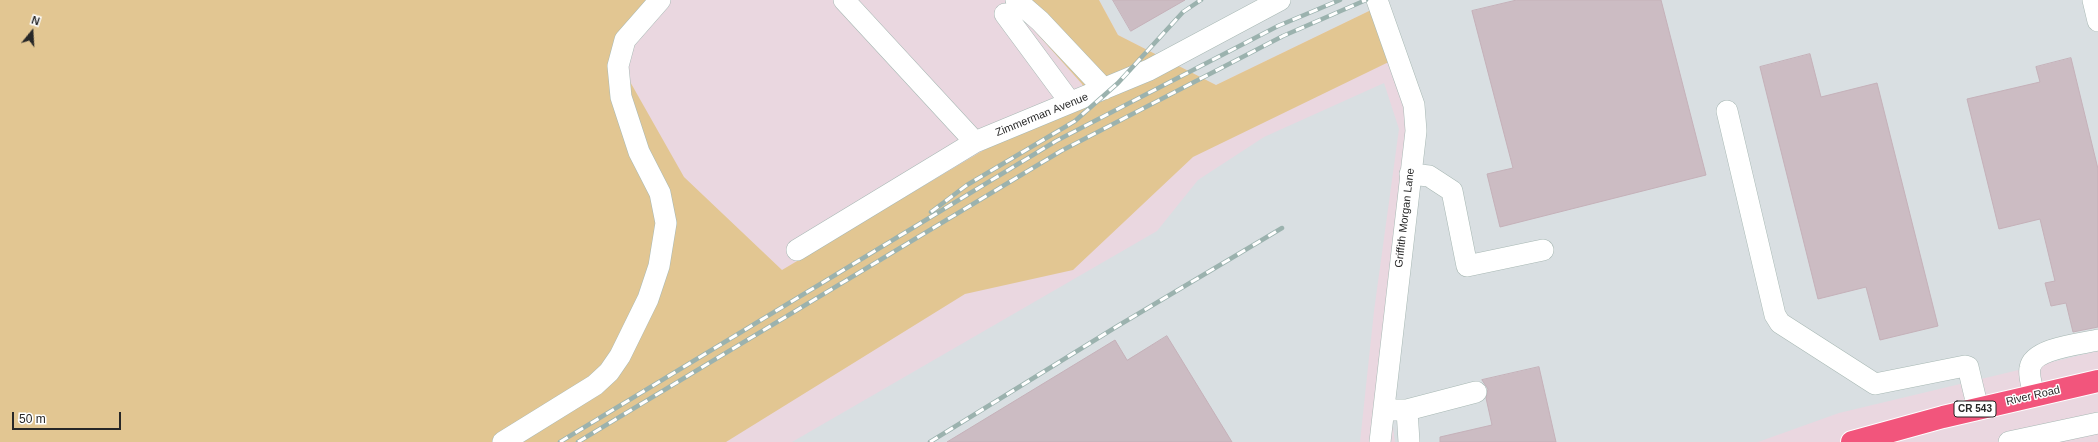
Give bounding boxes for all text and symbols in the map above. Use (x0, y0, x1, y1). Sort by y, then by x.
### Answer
north arrow (12, 12, 52, 52)
text: N (30, 14, 41, 28)
street label: Zimmerman Avenue (994, 90, 1090, 140)
street label: Griffith Morgan Lane (1392, 168, 1418, 268)
street label: River Road (2005, 383, 2061, 409)
road number: CR 543 (1954, 401, 1996, 417)
scale bar (14, 404, 123, 430)
text: 50 m (19, 412, 46, 426)

